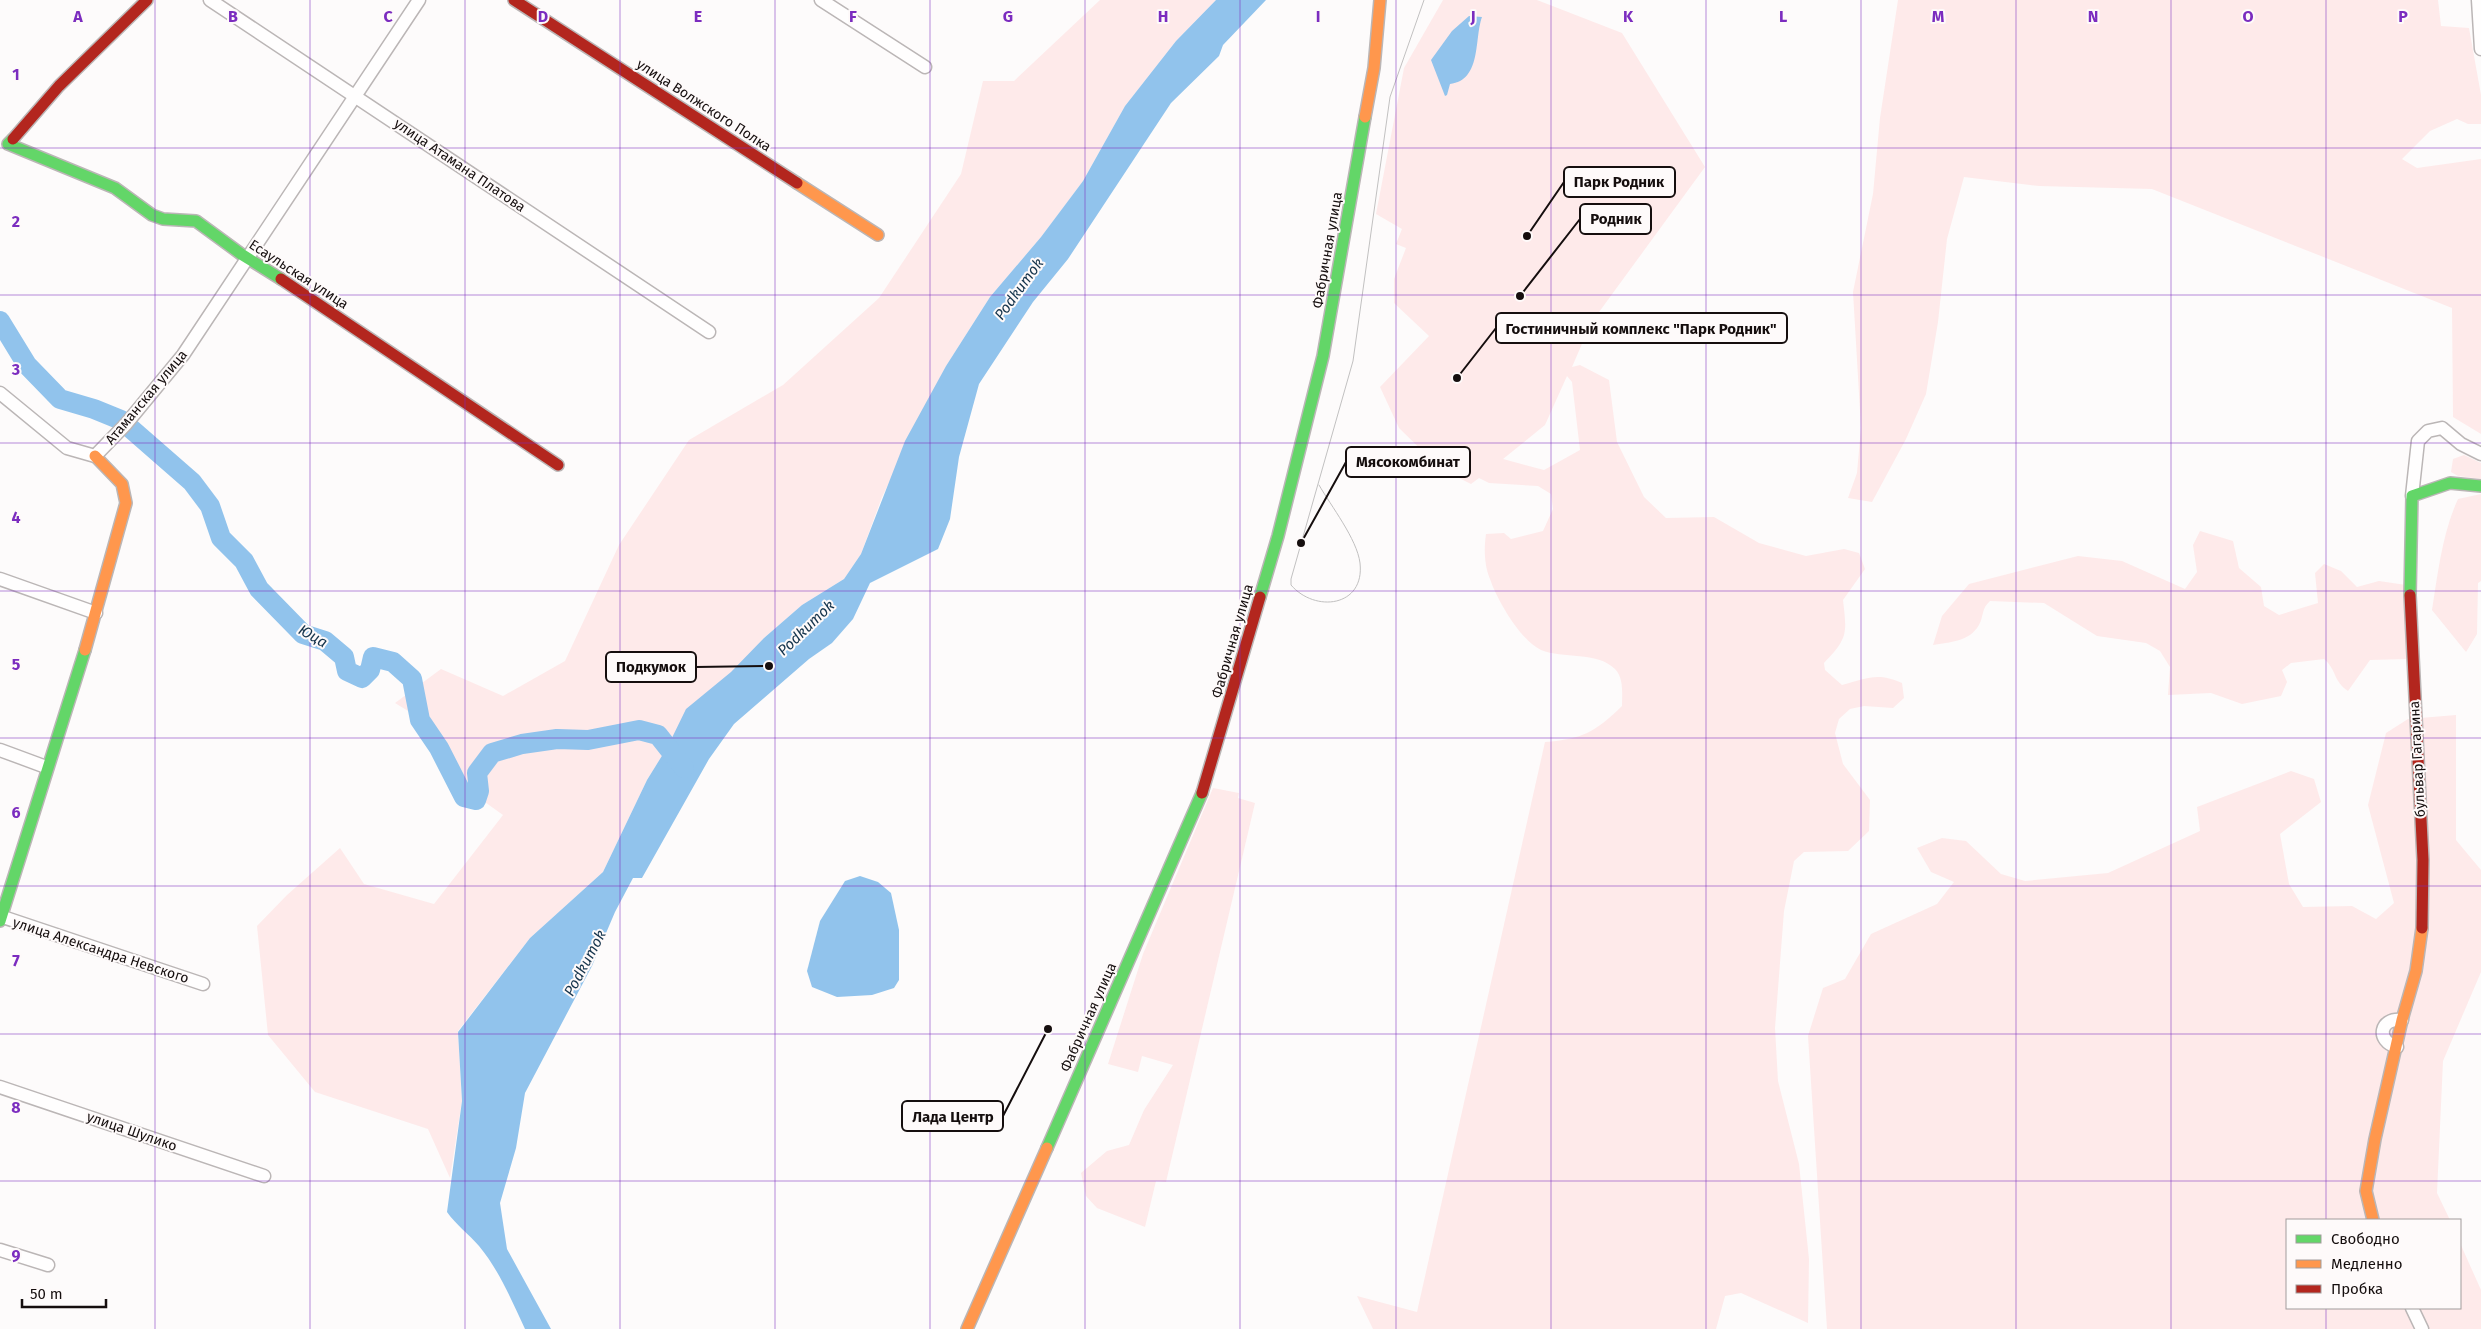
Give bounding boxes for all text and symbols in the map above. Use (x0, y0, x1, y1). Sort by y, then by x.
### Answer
text: A (72, 7, 83, 26)
text: B (228, 7, 238, 26)
text: C (383, 7, 393, 26)
text: D (538, 7, 548, 26)
text: E (694, 7, 702, 26)
text: F (849, 7, 857, 26)
text: G (1003, 7, 1013, 26)
text: H (1158, 7, 1168, 26)
text: I (1316, 7, 1320, 26)
text: J (1469, 7, 1476, 26)
text: K (1623, 7, 1634, 26)
text: L (1779, 7, 1787, 26)
text: M (1932, 7, 1945, 26)
text: N (2088, 7, 2098, 26)
text: O (2242, 7, 2254, 26)
text: P (2398, 7, 2408, 26)
street label: улица Волжского Полка (633, 56, 774, 155)
text: 1 (12, 65, 20, 84)
street label: улица Атамана Платова (391, 115, 529, 216)
callout: Парк Родник (1564, 167, 1675, 197)
text: Парк Родник (1574, 173, 1665, 191)
street label: Фабричная улица (1309, 191, 1346, 310)
callout: Родник (1580, 204, 1651, 234)
text: Родник (1590, 210, 1642, 228)
text: 2 (12, 212, 20, 231)
street label: Есаульская улица (246, 236, 352, 313)
water label: Podkumok (991, 255, 1047, 323)
callout: Гостиничный комплекс "Парк Родник" (1496, 313, 1787, 343)
text: Гостиничный комплекс "Парк Родник" (1505, 320, 1777, 338)
street label: Атаманская улица (102, 347, 191, 448)
text: 3 (11, 360, 20, 379)
callout: Мясокомбинат (1346, 447, 1470, 477)
text: Мясокомбинат (1356, 453, 1461, 471)
text: 4 (11, 508, 21, 527)
street label: Фабричная улица (1208, 582, 1257, 700)
water label: Podkumok (774, 597, 838, 659)
water label: Юца (295, 621, 331, 651)
callout: Подкумок (606, 652, 696, 682)
text: 5 (12, 655, 21, 674)
text: Подкумок (616, 658, 687, 676)
street label: бульвар Гагарина (2406, 700, 2429, 818)
text: 6 (11, 803, 21, 822)
street label: улица Александра Невского (11, 914, 191, 987)
water label: Podkumok (560, 927, 610, 999)
text: 7 (12, 951, 20, 970)
street label: Фабричная улица (1057, 960, 1120, 1074)
text: 8 (11, 1098, 21, 1117)
callout: Лада Центр (902, 1101, 1003, 1131)
street label: улица Шулико (85, 1108, 179, 1155)
text: Лада Центр (912, 1108, 994, 1126)
legend (2286, 1219, 2461, 1309)
text: Свободно (2331, 1230, 2400, 1248)
text: 9 (12, 1246, 21, 1265)
text: Медленно (2331, 1255, 2403, 1273)
scale bar (22, 1276, 106, 1308)
text: Пробка (2331, 1280, 2383, 1298)
text: 50 m (30, 1285, 63, 1303)

